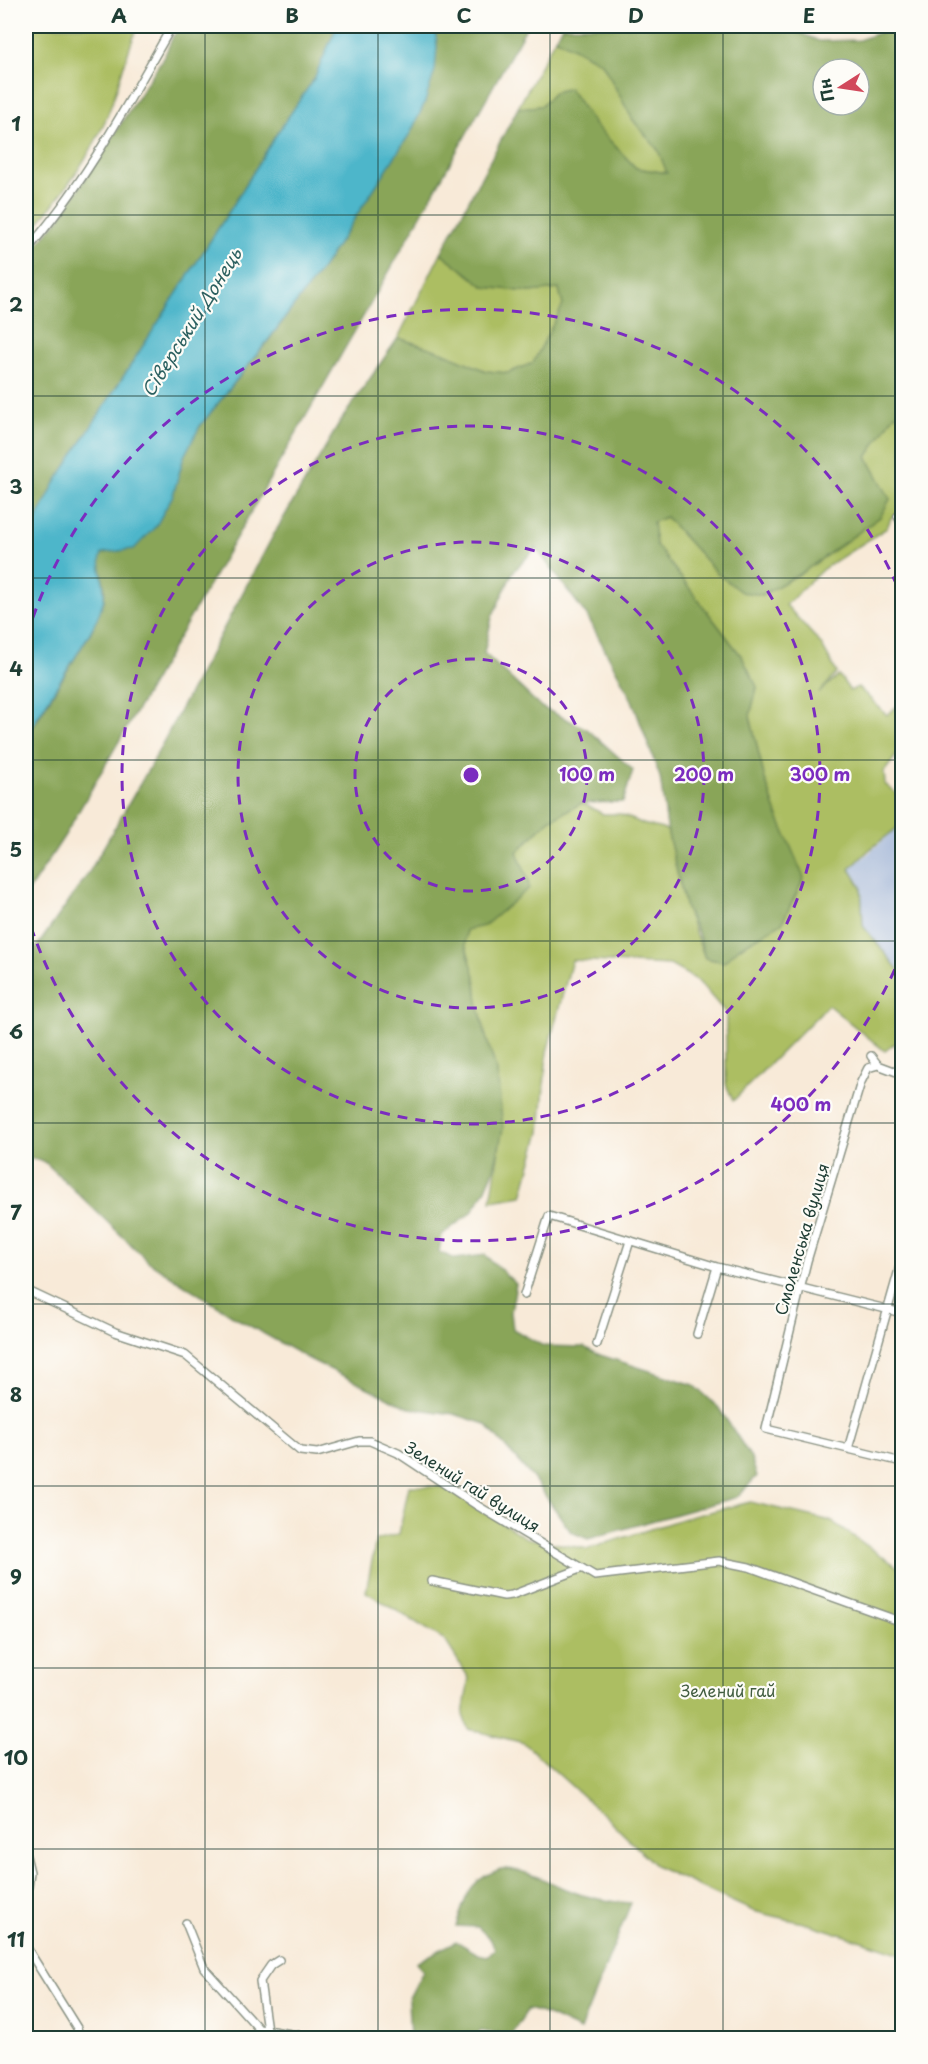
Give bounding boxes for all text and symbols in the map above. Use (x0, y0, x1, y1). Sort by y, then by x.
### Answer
text: A (111, 0, 127, 30)
text: B (285, 0, 299, 30)
text: C (456, 0, 472, 30)
text: D (628, 0, 644, 30)
text: E (803, 0, 815, 30)
north arrow (811, 57, 871, 117)
text: Пн (811, 76, 839, 104)
text: 1 (11, 108, 21, 138)
water label: Сіверський Донець (134, 242, 248, 402)
text: 2 (9, 289, 23, 319)
text: 3 (9, 471, 23, 501)
text: 4 (9, 653, 23, 683)
text: 100 m (559, 760, 615, 787)
text: 200 m (674, 760, 734, 787)
text: 300 m (790, 760, 850, 787)
centre of rings (461, 765, 481, 785)
text: 5 (10, 834, 22, 864)
text: 6 (9, 1016, 23, 1046)
text: 400 m (771, 1090, 831, 1117)
street label: Смоленська вулиця (768, 1160, 834, 1318)
text: 7 (10, 1197, 22, 1227)
text: 8 (10, 1379, 22, 1409)
street label: Зелений гай вулиця (401, 1435, 545, 1537)
text: 9 (10, 1561, 22, 1591)
park label: Зелений гай (681, 1678, 775, 1702)
text: 10 (4, 1742, 28, 1772)
text: 11 (7, 1924, 25, 1954)

